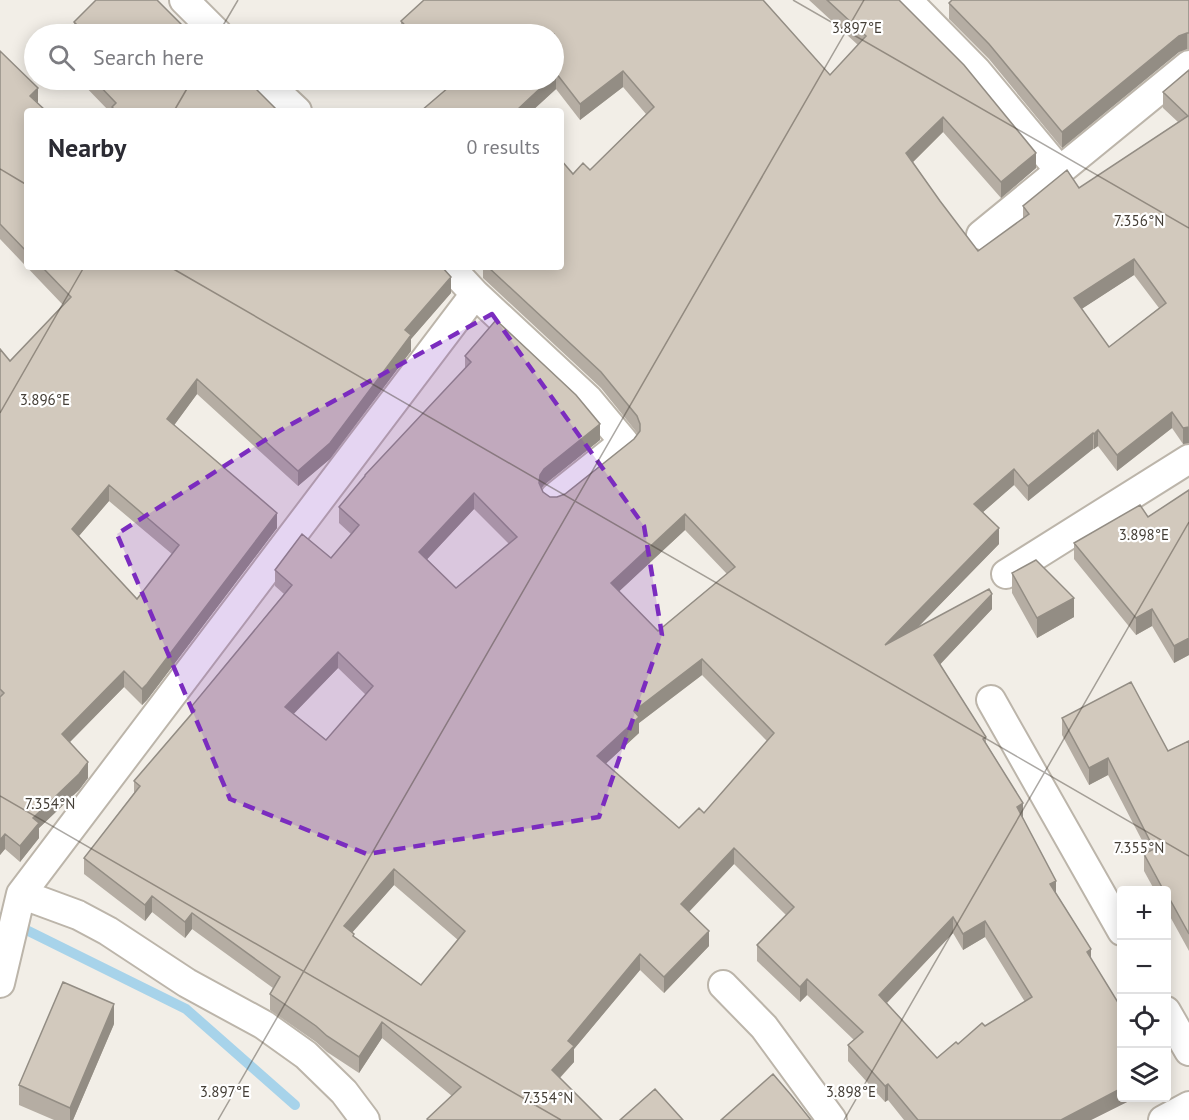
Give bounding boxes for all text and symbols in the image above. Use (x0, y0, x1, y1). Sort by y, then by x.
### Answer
text: 3.897°E (832, 18, 882, 37)
search box (24, 24, 564, 90)
icon: search (45, 41, 78, 74)
text: Search here (93, 43, 204, 71)
text: Nearby (48, 131, 126, 164)
text: 0 results (467, 134, 540, 160)
text: 7.356°N (1114, 211, 1164, 230)
text: 3.896°E (20, 390, 70, 409)
text: 3.898°E (1119, 525, 1169, 544)
text: 7.354°N (25, 794, 75, 813)
text: 7.355°N (1114, 838, 1164, 857)
map controls (1117, 886, 1171, 1102)
button: + (1117, 886, 1171, 940)
button: − (1117, 940, 1171, 994)
button: locate (1117, 994, 1171, 1048)
button: layers (1117, 1048, 1171, 1102)
text: 3.897°E (200, 1082, 250, 1101)
text: 3.898°E (826, 1082, 876, 1101)
text: 7.354°N (523, 1088, 573, 1107)

